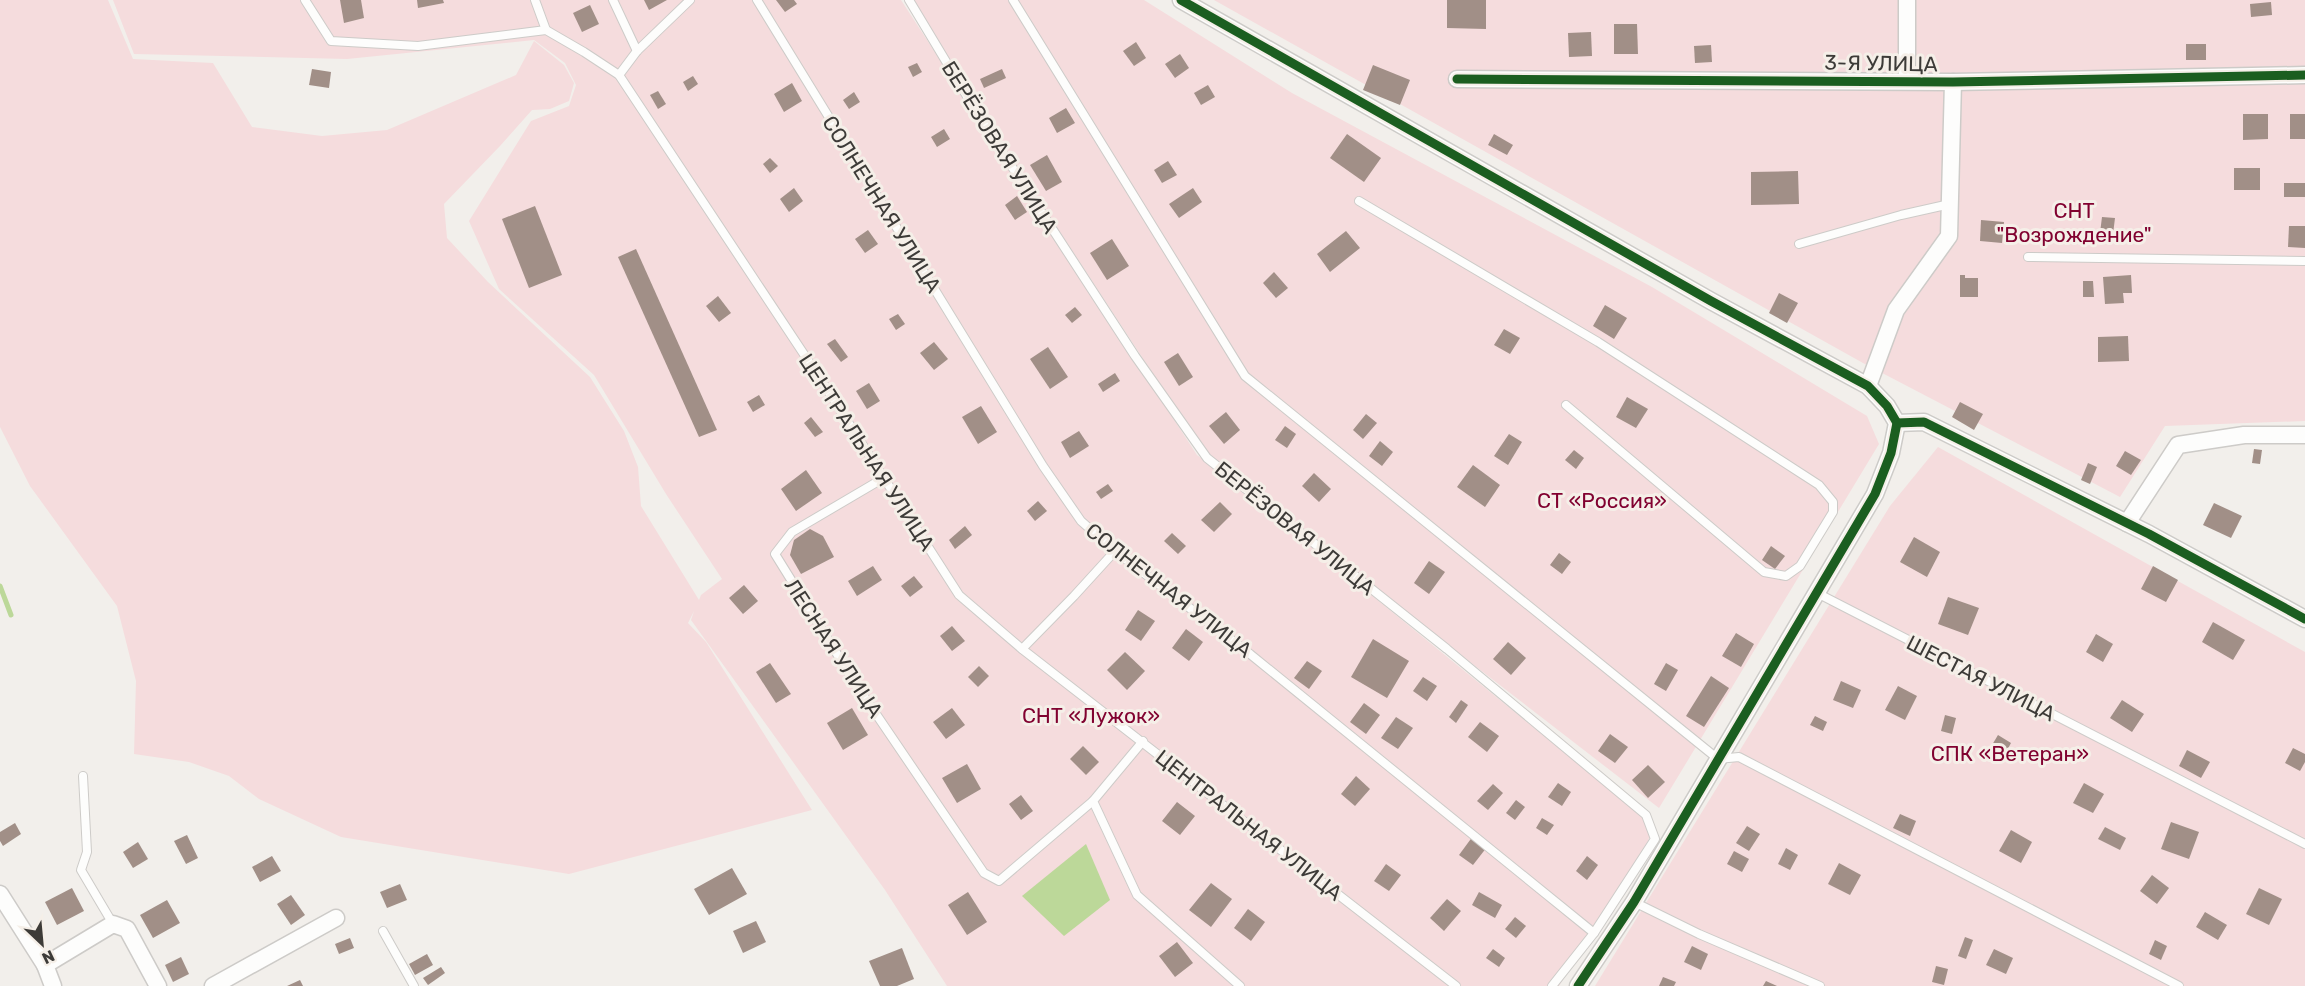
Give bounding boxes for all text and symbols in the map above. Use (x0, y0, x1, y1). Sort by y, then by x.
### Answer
street label: 3-Я УЛИЦА (1824, 50, 1938, 76)
street label: БЕРЁЗОВАЯ УЛИЦА (937, 56, 1063, 238)
street label: СОЛНЕЧНАЯ УЛИЦА (817, 111, 947, 297)
park label: СНТ "Возрождение" (1997, 198, 2152, 247)
street label: ЦЕНТРАЛЬНАЯ УЛИЦА (794, 349, 940, 555)
street label: БЕРЁЗОВАЯ УЛИЦА (1210, 456, 1380, 600)
park label: СТ «Россия» (1537, 488, 1667, 513)
street label: СОЛНЕЧНАЯ УЛИЦА (1081, 517, 1257, 663)
street label: ЛЕСНАЯ УЛИЦА (780, 574, 888, 722)
street label: ШЕСТАЯ УЛИЦА (1902, 630, 2060, 726)
park label: СНТ «Лужок» (1022, 703, 1160, 728)
park label: СПК «Ветеран» (1931, 741, 2089, 766)
street label: ЦЕНТРАЛЬНАЯ УЛИЦА (1151, 744, 1347, 906)
north arrow (12, 914, 72, 974)
text: N (39, 946, 58, 968)

